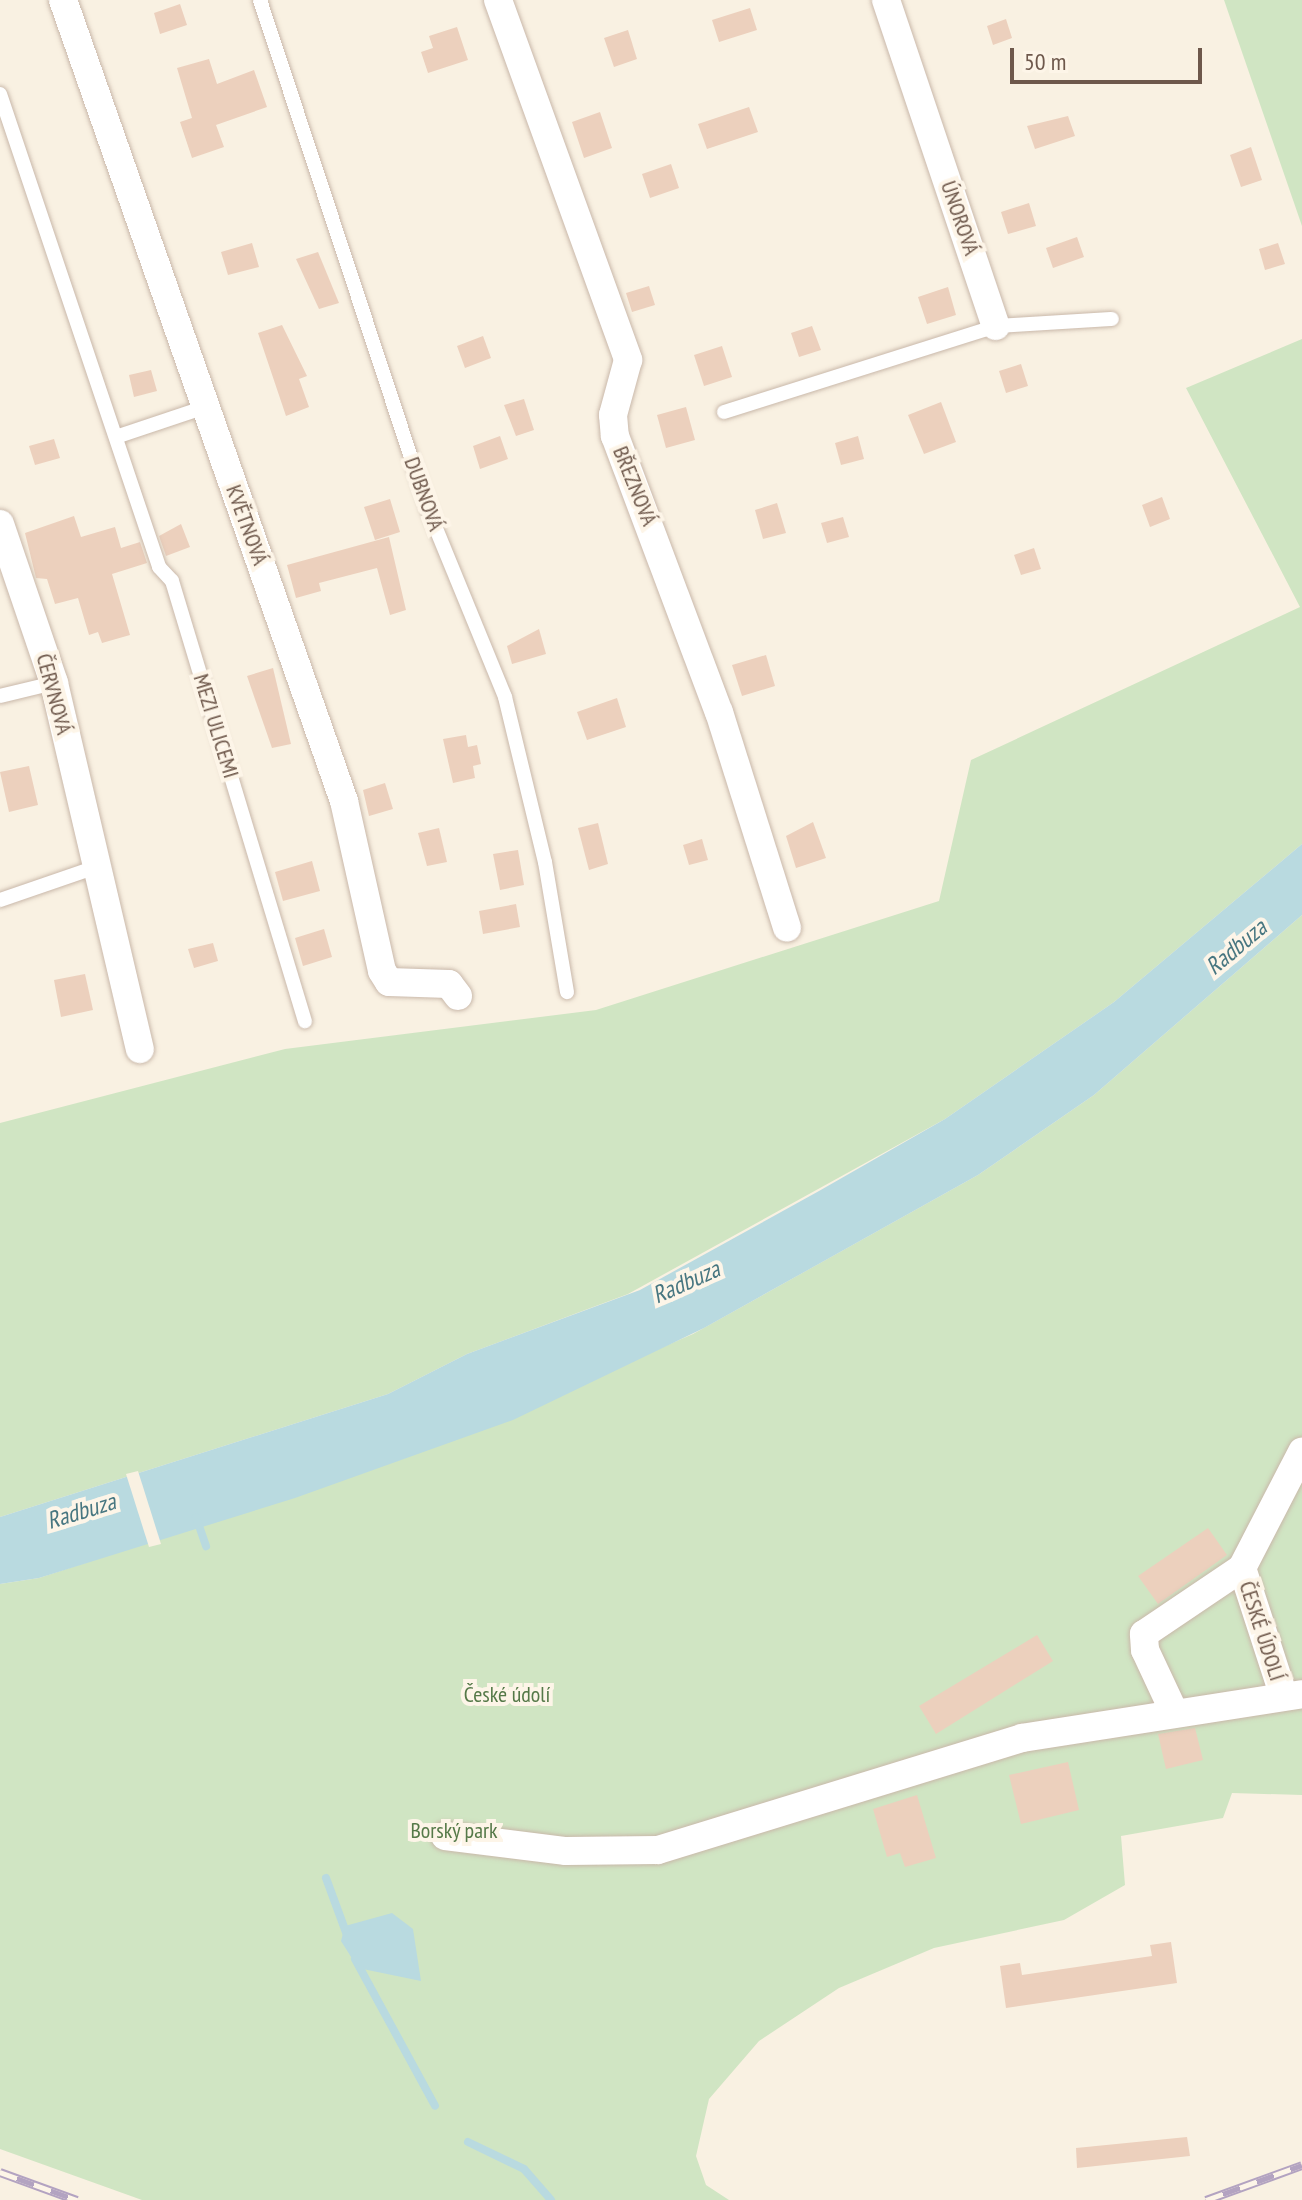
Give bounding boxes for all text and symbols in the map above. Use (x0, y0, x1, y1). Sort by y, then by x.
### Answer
scale bar (1014, 32, 1206, 82)
text: 50 m (1024, 46, 1066, 77)
street label: ÚNOROVÁ (935, 177, 985, 259)
street label: BŘEZNOVÁ (607, 443, 663, 529)
street label: DUBNOVÁ (399, 454, 449, 534)
street label: KVĚTNOVÁ (220, 481, 274, 569)
street label: ČERVNOVÁ (31, 651, 77, 737)
street label: MEZI ULICEMI (188, 671, 244, 781)
water label: Radbuza (1200, 913, 1272, 981)
water label: Radbuza (648, 1254, 724, 1310)
water label: Radbuza (43, 1487, 119, 1535)
street label: ČESKÉ ÚDOLÍ (1233, 1578, 1291, 1684)
park label: České údolí (464, 1682, 550, 1708)
park label: Borský park (410, 1818, 498, 1844)

